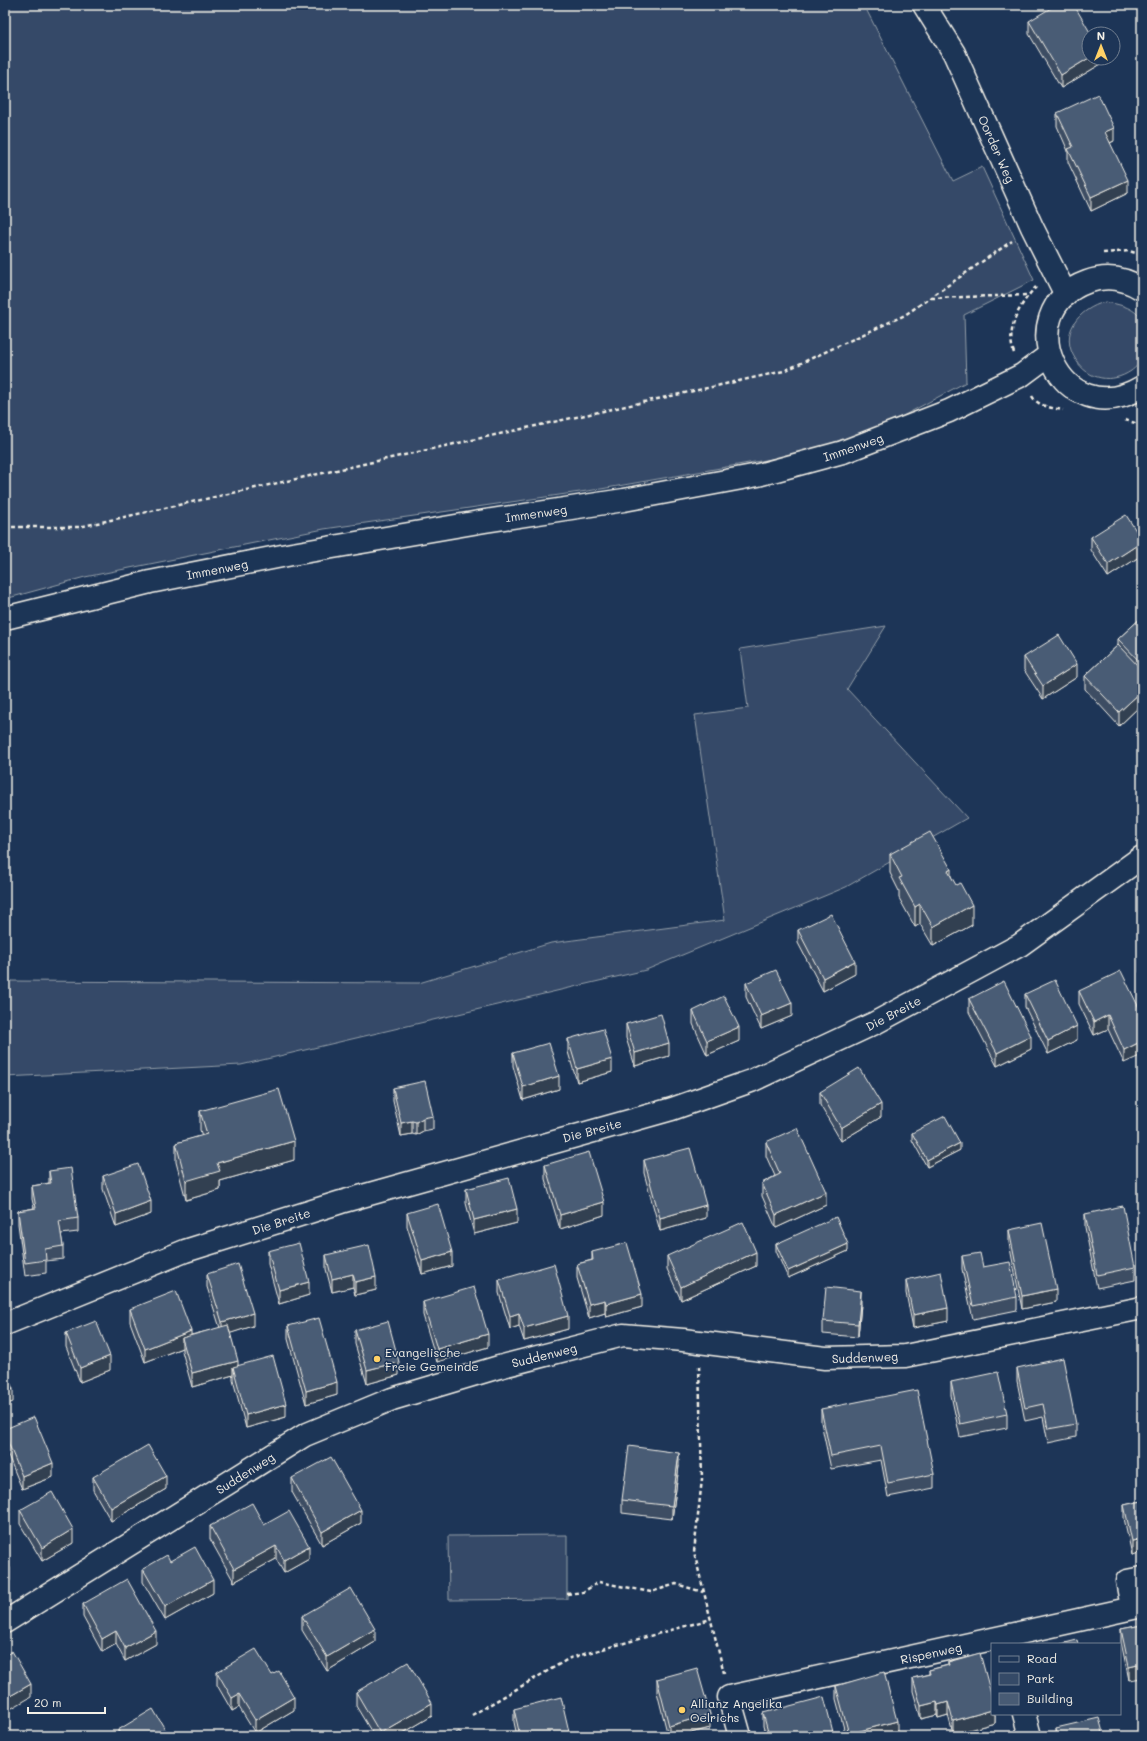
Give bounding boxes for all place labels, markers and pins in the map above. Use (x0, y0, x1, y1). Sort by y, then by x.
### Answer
place label: Evangelische Freie Gemeinde (385, 1344, 479, 1374)
marker: Evangelische Freie Gemeinde (372, 1354, 382, 1364)
place label: Allianz Angelika Oelrichs (690, 1695, 783, 1725)
marker: Allianz Angelika Oelrichs (677, 1705, 687, 1715)

